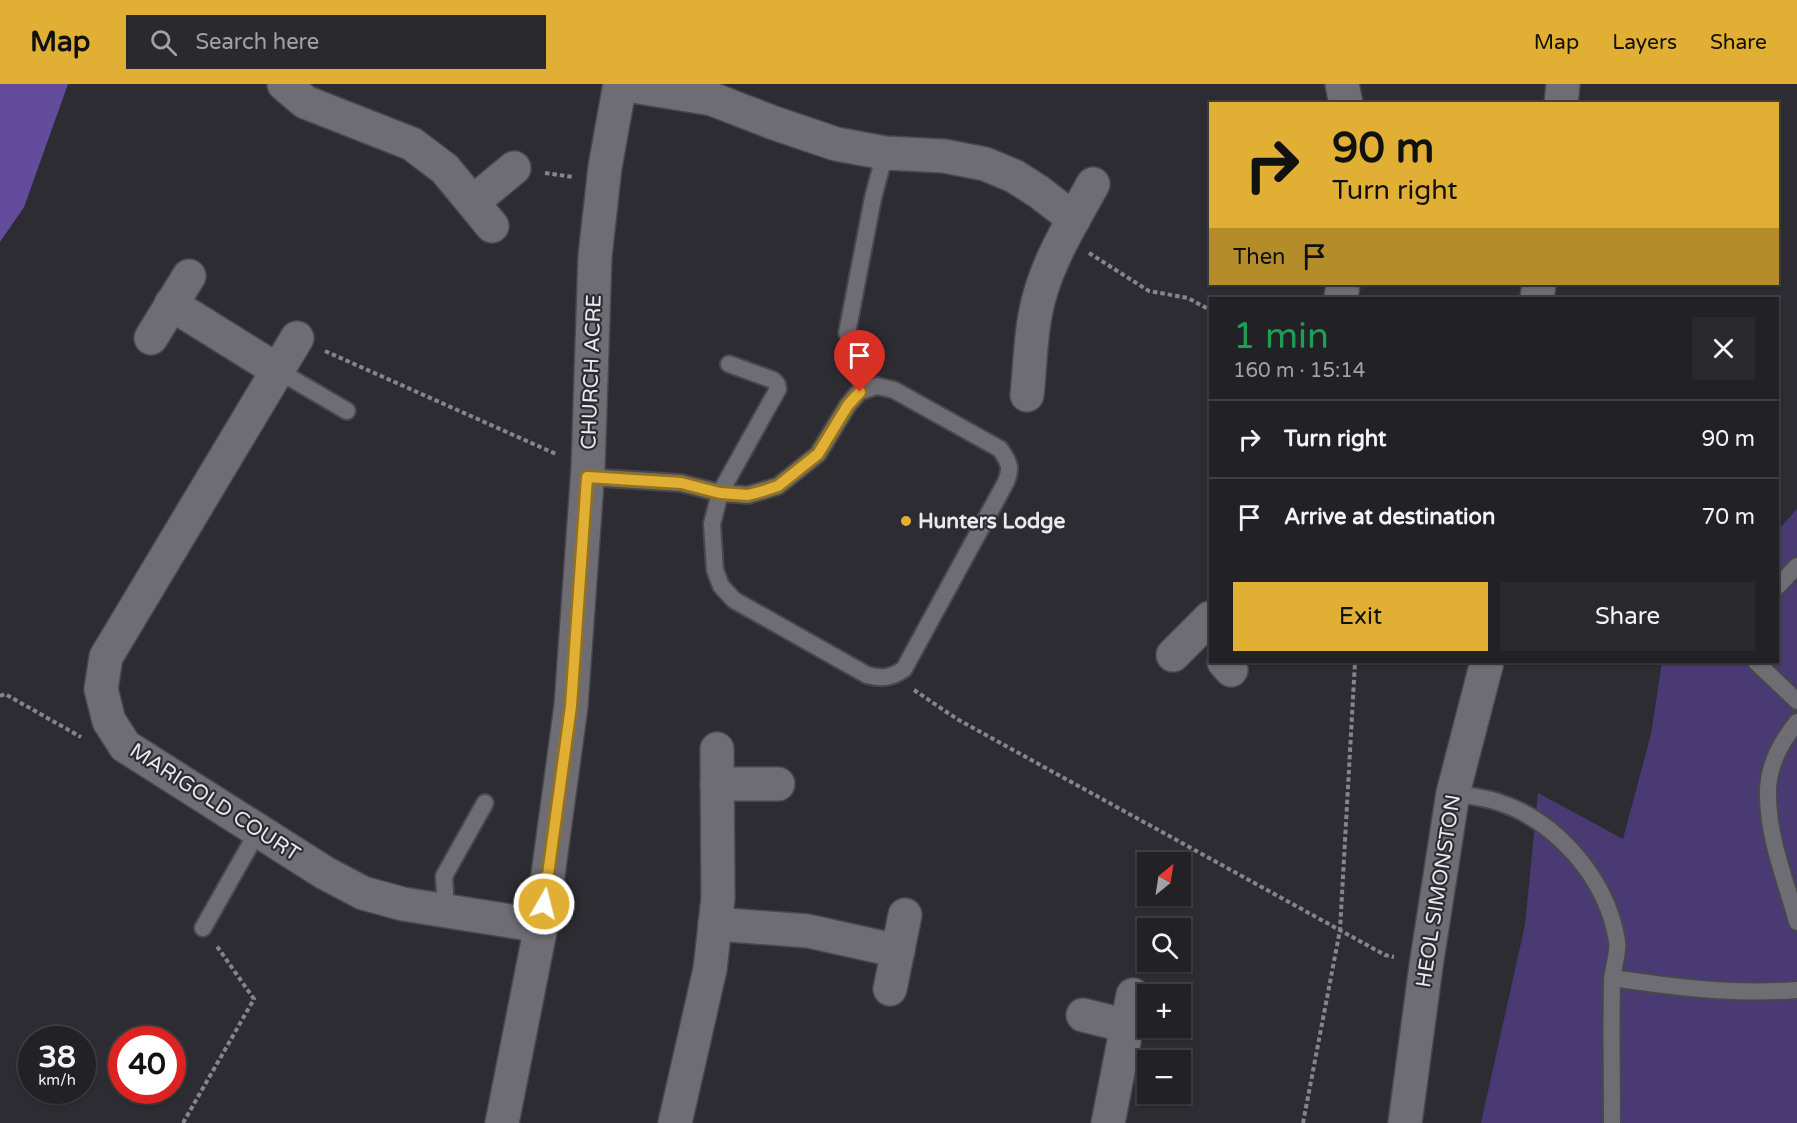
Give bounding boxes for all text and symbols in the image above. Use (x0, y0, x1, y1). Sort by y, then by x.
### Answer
search box (126, 15, 546, 69)
text: Map (30, 25, 90, 59)
icon: search (147, 26, 180, 59)
text: Search here (195, 29, 319, 55)
text: Map (1534, 30, 1579, 55)
text: Layers (1612, 30, 1677, 55)
text: Share (1710, 30, 1767, 55)
text: 90 m (1332, 123, 1434, 174)
icon: right (1233, 126, 1311, 204)
text: Turn right (1332, 174, 1458, 207)
icon: arrive (1298, 240, 1331, 273)
text: Then (1233, 244, 1286, 270)
street label: CHURCH ACRE (576, 294, 607, 450)
text: 1 min (1233, 315, 1329, 358)
button: close (1692, 317, 1755, 380)
pin (834, 330, 885, 392)
icon: arrive (843, 339, 876, 372)
text: 160 m · 15:14 (1233, 359, 1365, 383)
icon: right (1233, 423, 1266, 456)
text: Turn right (1284, 426, 1386, 452)
text: 90 m (1701, 426, 1755, 452)
icon: arrive (1233, 501, 1266, 534)
text: Arrive at destination (1284, 504, 1495, 530)
text: 70 m (1701, 504, 1755, 530)
place label: Hunters Lodge (918, 509, 1066, 534)
marker: Hunters Lodge (899, 514, 913, 528)
button: Exit (1233, 582, 1488, 651)
button: Share (1500, 582, 1755, 651)
street label: MARIGOLD COURT (125, 738, 305, 867)
street label: HEOL SIMONSTON (1411, 793, 1466, 989)
north arrow (1137, 852, 1191, 906)
map controls (1137, 852, 1191, 1104)
position arrow (512, 872, 576, 936)
button: search (1137, 918, 1191, 972)
button: + (1137, 984, 1191, 1038)
speed limit sign: 40 (108, 1026, 186, 1104)
text: 38 (38, 1039, 76, 1076)
button: − (1137, 1050, 1191, 1104)
text: km/h (38, 1071, 76, 1089)

